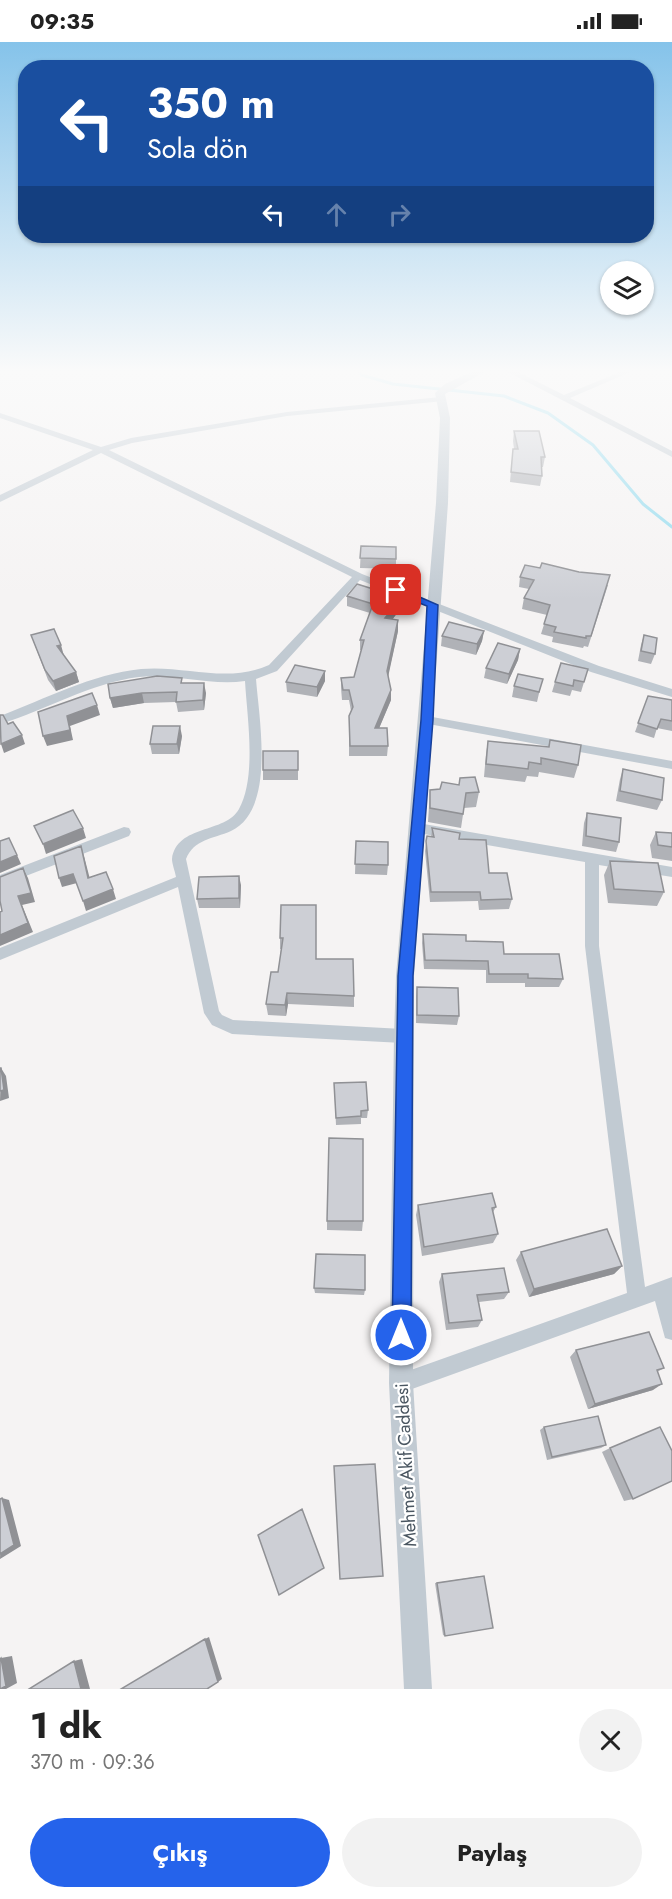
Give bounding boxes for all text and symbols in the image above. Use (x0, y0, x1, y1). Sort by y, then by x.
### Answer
text: 09:35 (30, 5, 94, 37)
text: 350 m (147, 73, 275, 134)
icon: left (48, 84, 126, 162)
text: Sola dön (147, 129, 248, 168)
icon: left (257, 198, 290, 231)
icon: ahead (320, 198, 353, 231)
icon: right (383, 198, 416, 231)
map controls (600, 261, 654, 315)
button: layers (600, 261, 654, 315)
pin (370, 564, 421, 615)
icon: arrive (379, 573, 412, 606)
position arrow (369, 1303, 433, 1367)
street label: Mehmet Akif Caddesi (389, 1382, 423, 1548)
text: 1 dk (30, 1699, 102, 1751)
button: close (579, 1709, 642, 1772)
text: 370 m · 09:36 (30, 1748, 155, 1777)
button: Çıkış (30, 1818, 330, 1887)
button: Paylaş (342, 1818, 642, 1887)

